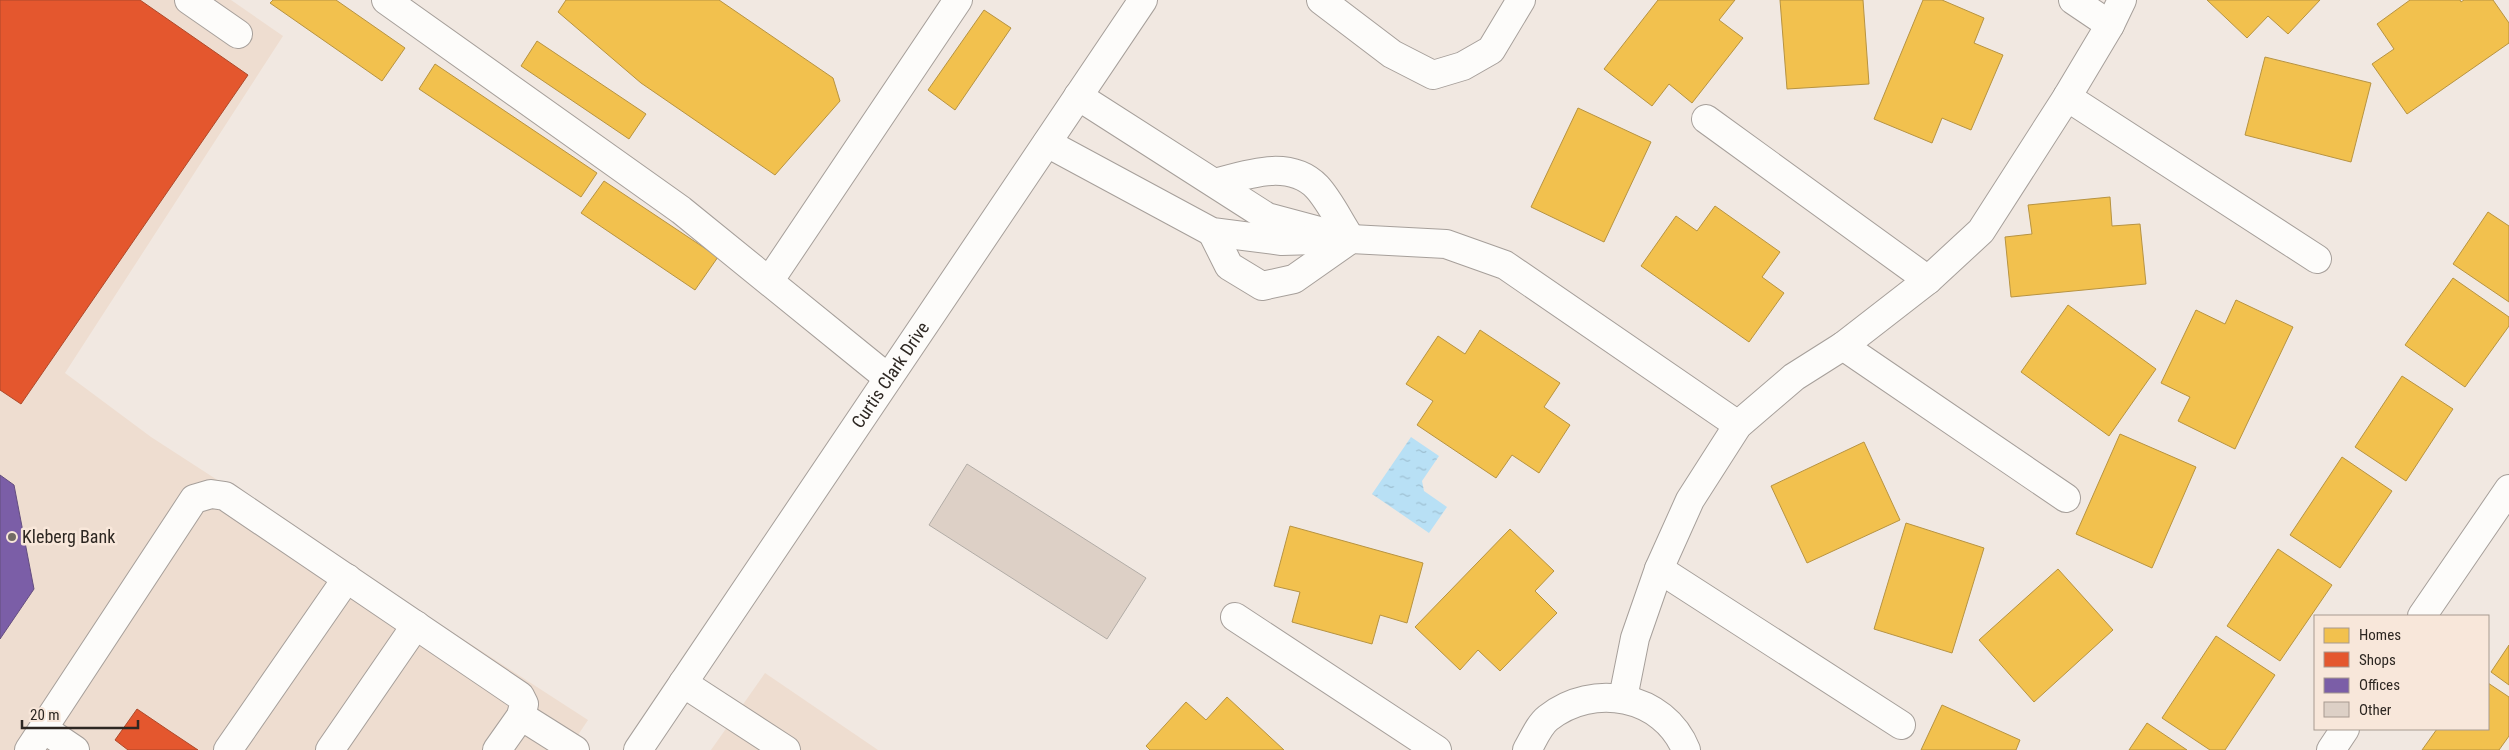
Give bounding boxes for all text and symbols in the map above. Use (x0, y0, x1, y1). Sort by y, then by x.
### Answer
street label: Curtis Clark Drive (847, 318, 933, 432)
place label: Kleberg Bank (22, 526, 115, 547)
marker: Kleberg Bank (6, 531, 18, 543)
legend (2314, 615, 2489, 730)
text: Homes (2359, 626, 2401, 644)
text: Shops (2359, 651, 2396, 669)
text: Offices (2359, 676, 2400, 694)
scale bar (22, 698, 139, 730)
text: Other (2359, 701, 2392, 719)
text: 20 m (30, 706, 60, 724)

